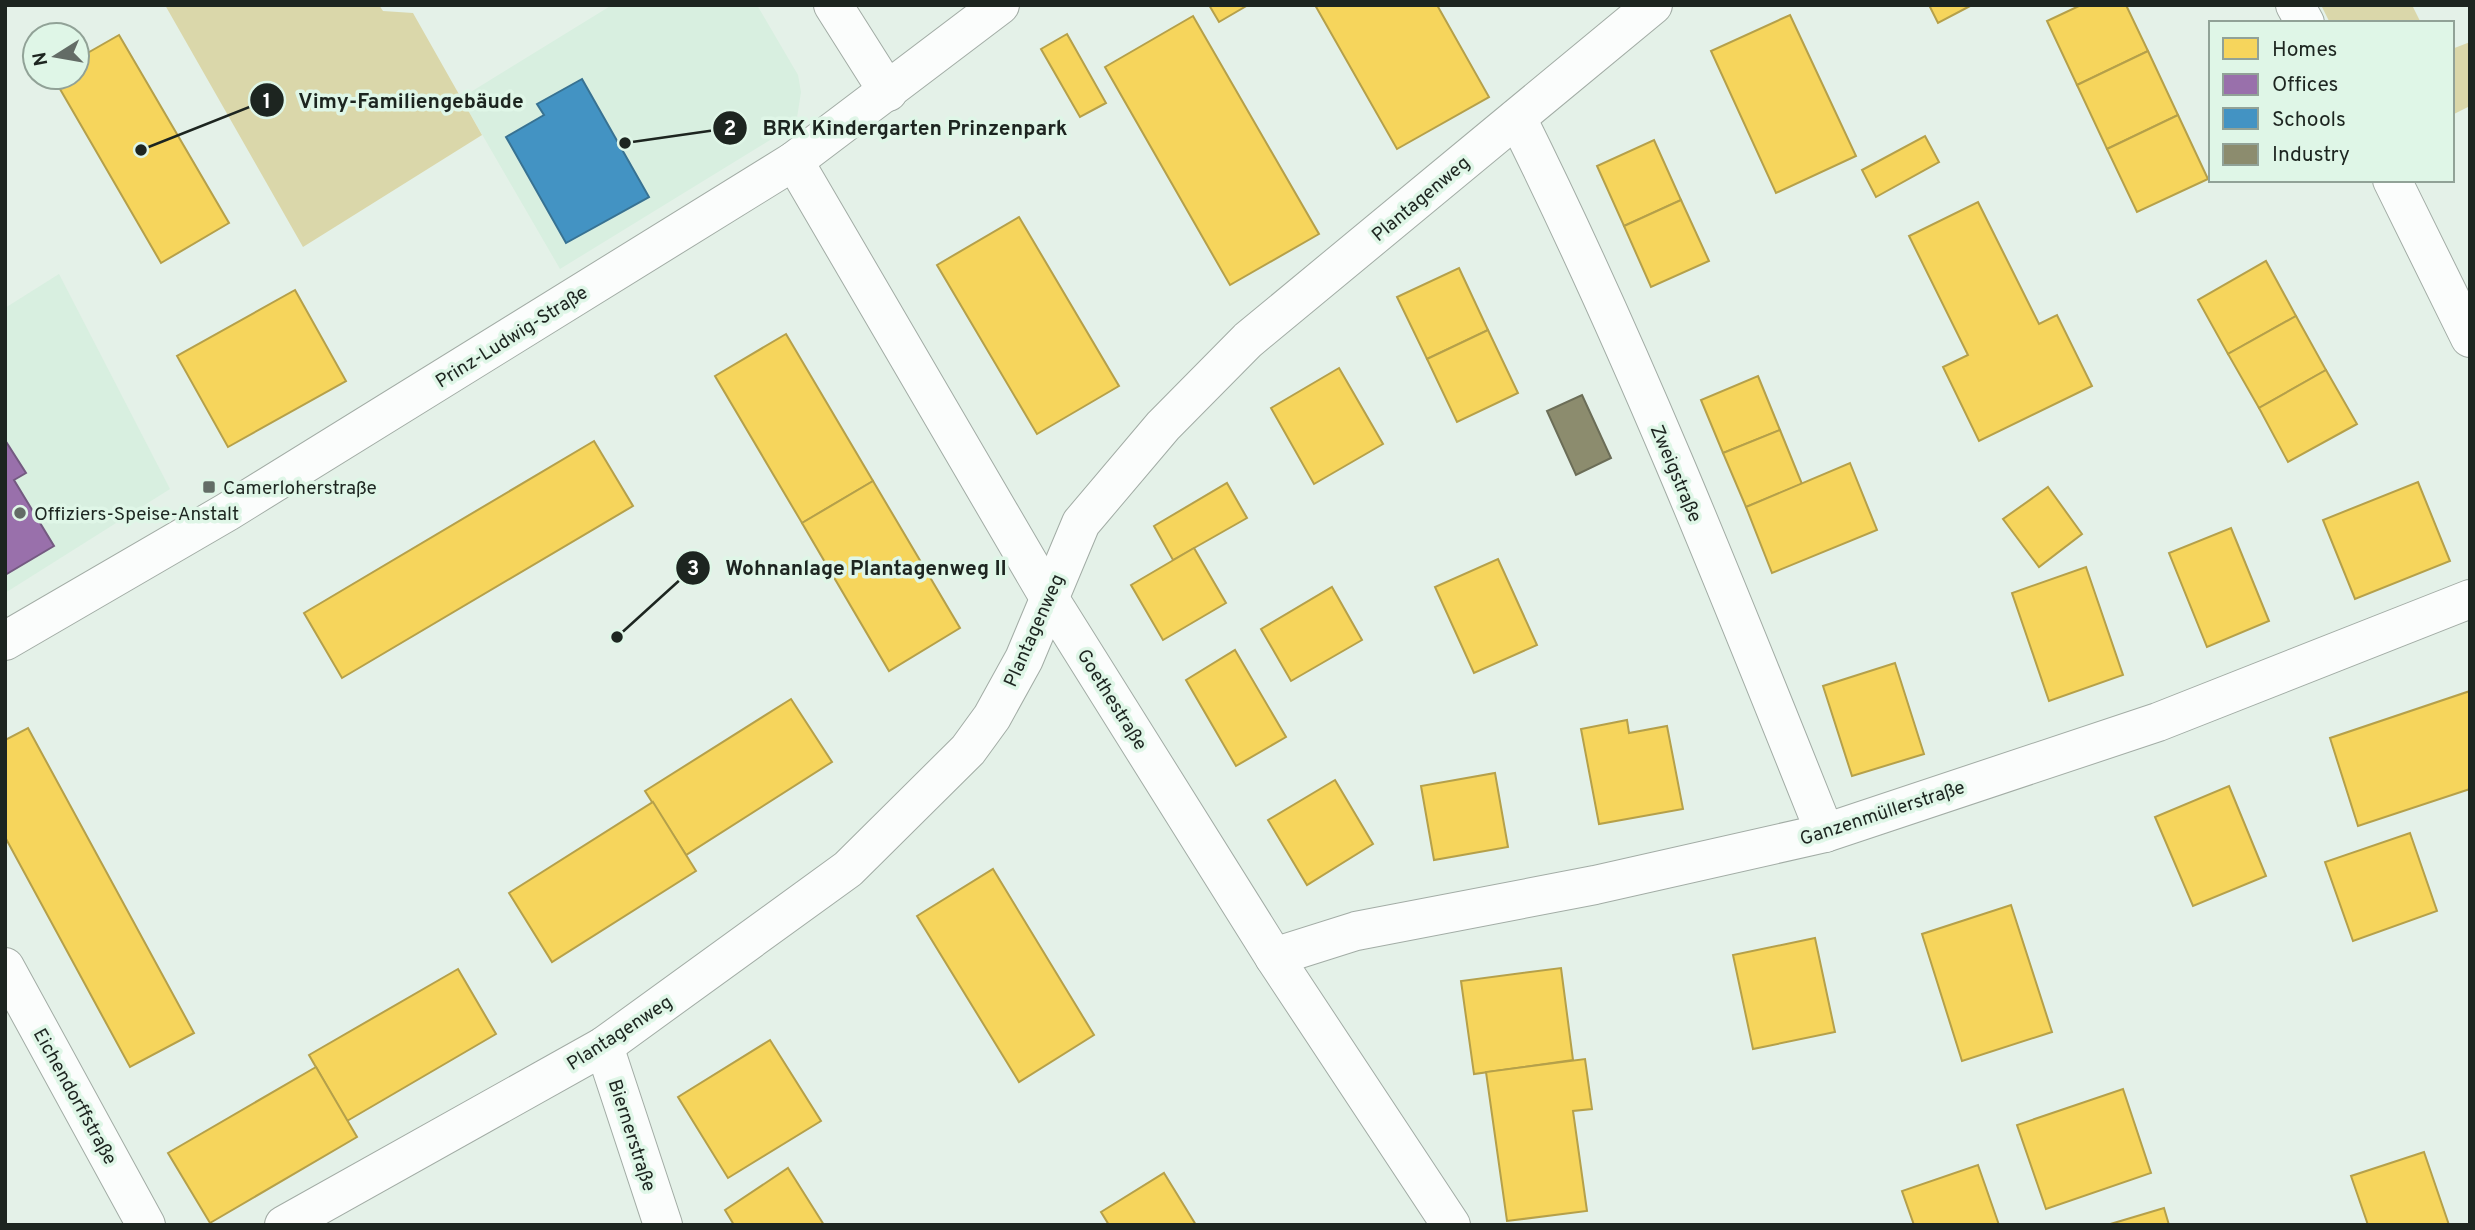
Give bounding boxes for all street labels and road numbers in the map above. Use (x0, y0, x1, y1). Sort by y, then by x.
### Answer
street label: Plantagenweg (1367, 151, 1475, 248)
street label: Prinz-Ludwig-Straße (431, 281, 593, 394)
street label: Zweigstraße (1644, 422, 1706, 526)
street label: Plantagenweg (999, 571, 1070, 691)
street label: Goethestraße (1071, 645, 1152, 755)
street label: Ganzenmüllerstraße (1797, 776, 1968, 852)
street label: Plantagenweg (563, 991, 677, 1077)
street label: Eichendorffstraße (27, 1025, 122, 1169)
street label: Biernerstraße (602, 1077, 661, 1195)

